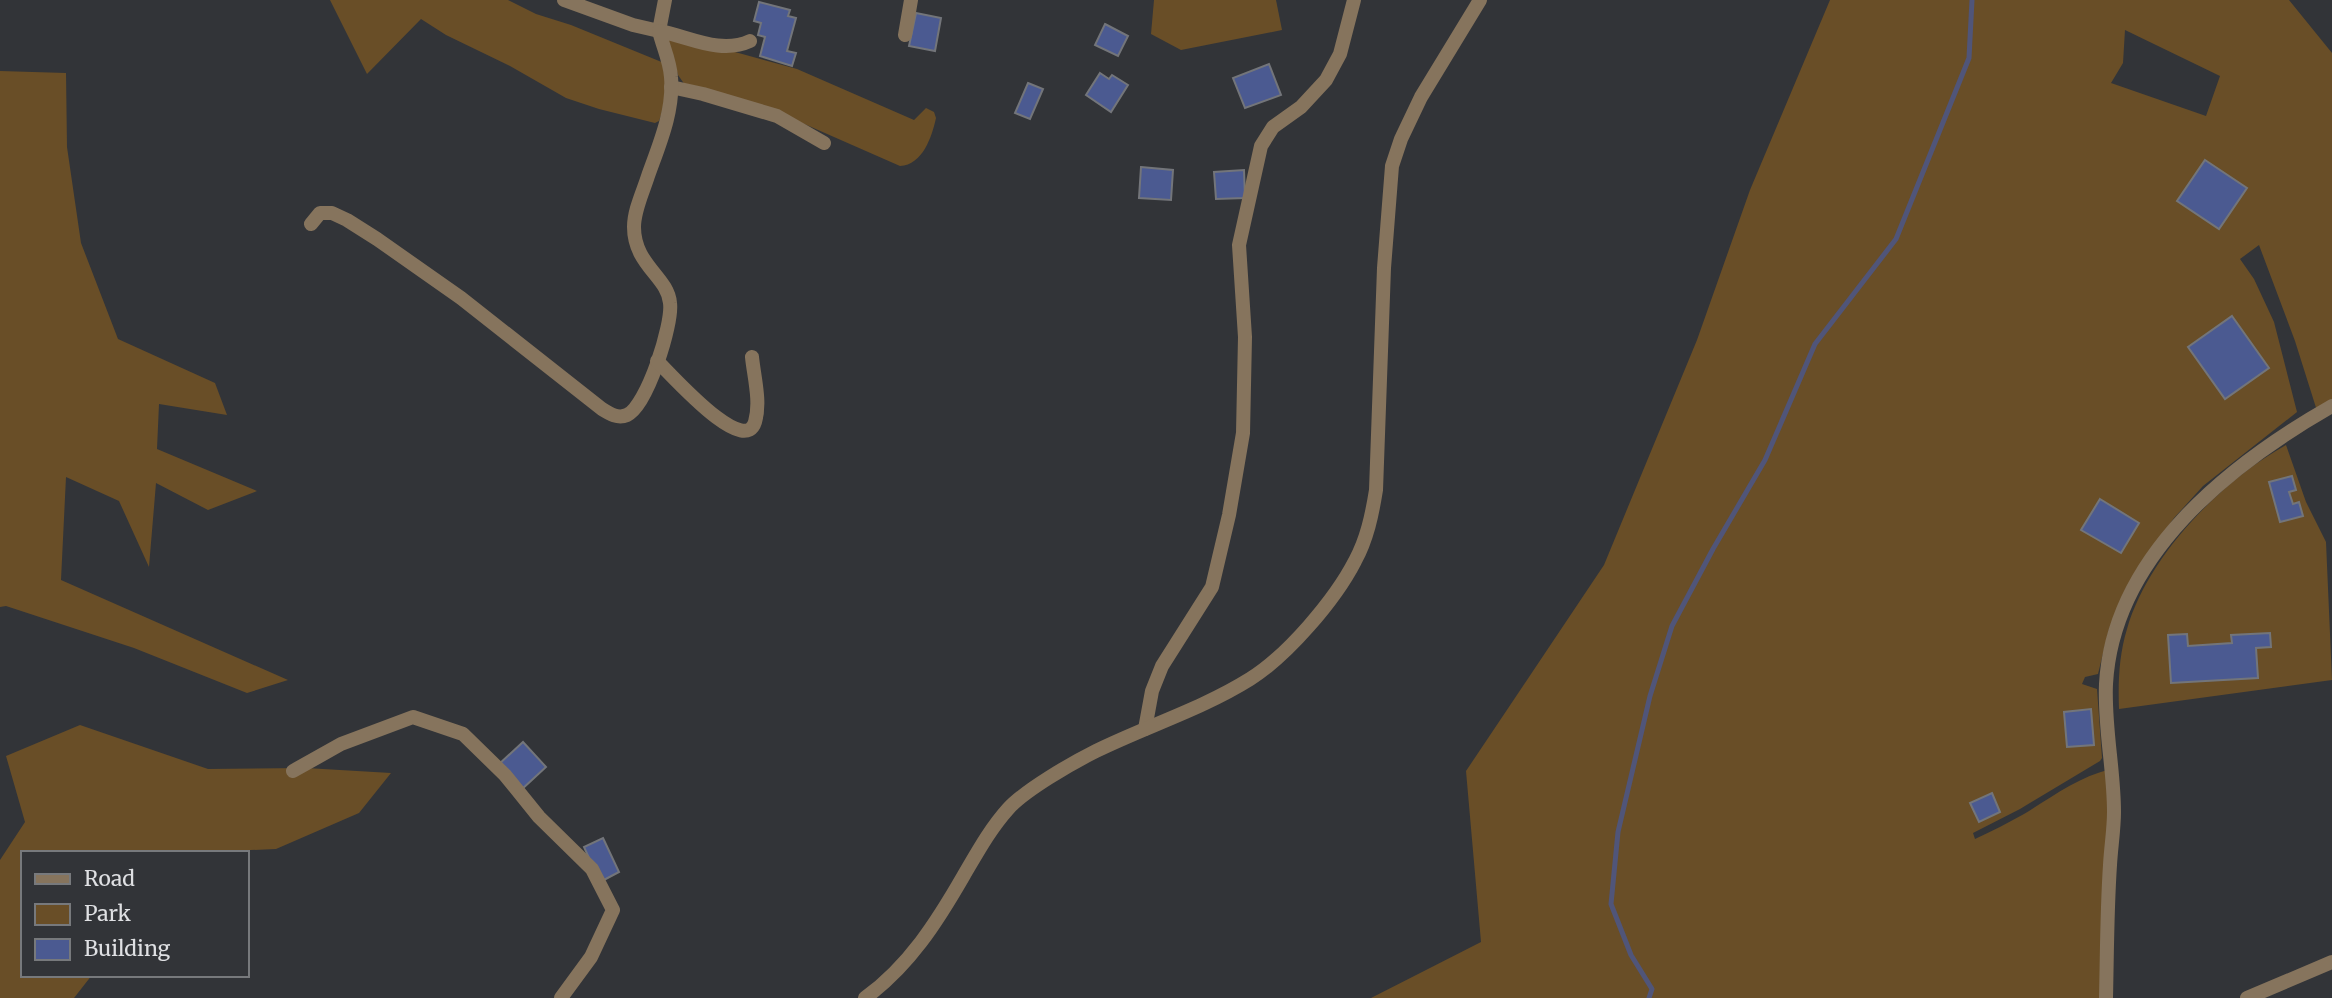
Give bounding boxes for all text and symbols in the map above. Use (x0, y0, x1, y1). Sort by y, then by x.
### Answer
legend (21, 851, 248, 977)
text: Road (84, 865, 135, 892)
text: Park (84, 900, 131, 927)
text: Building (84, 935, 171, 962)

